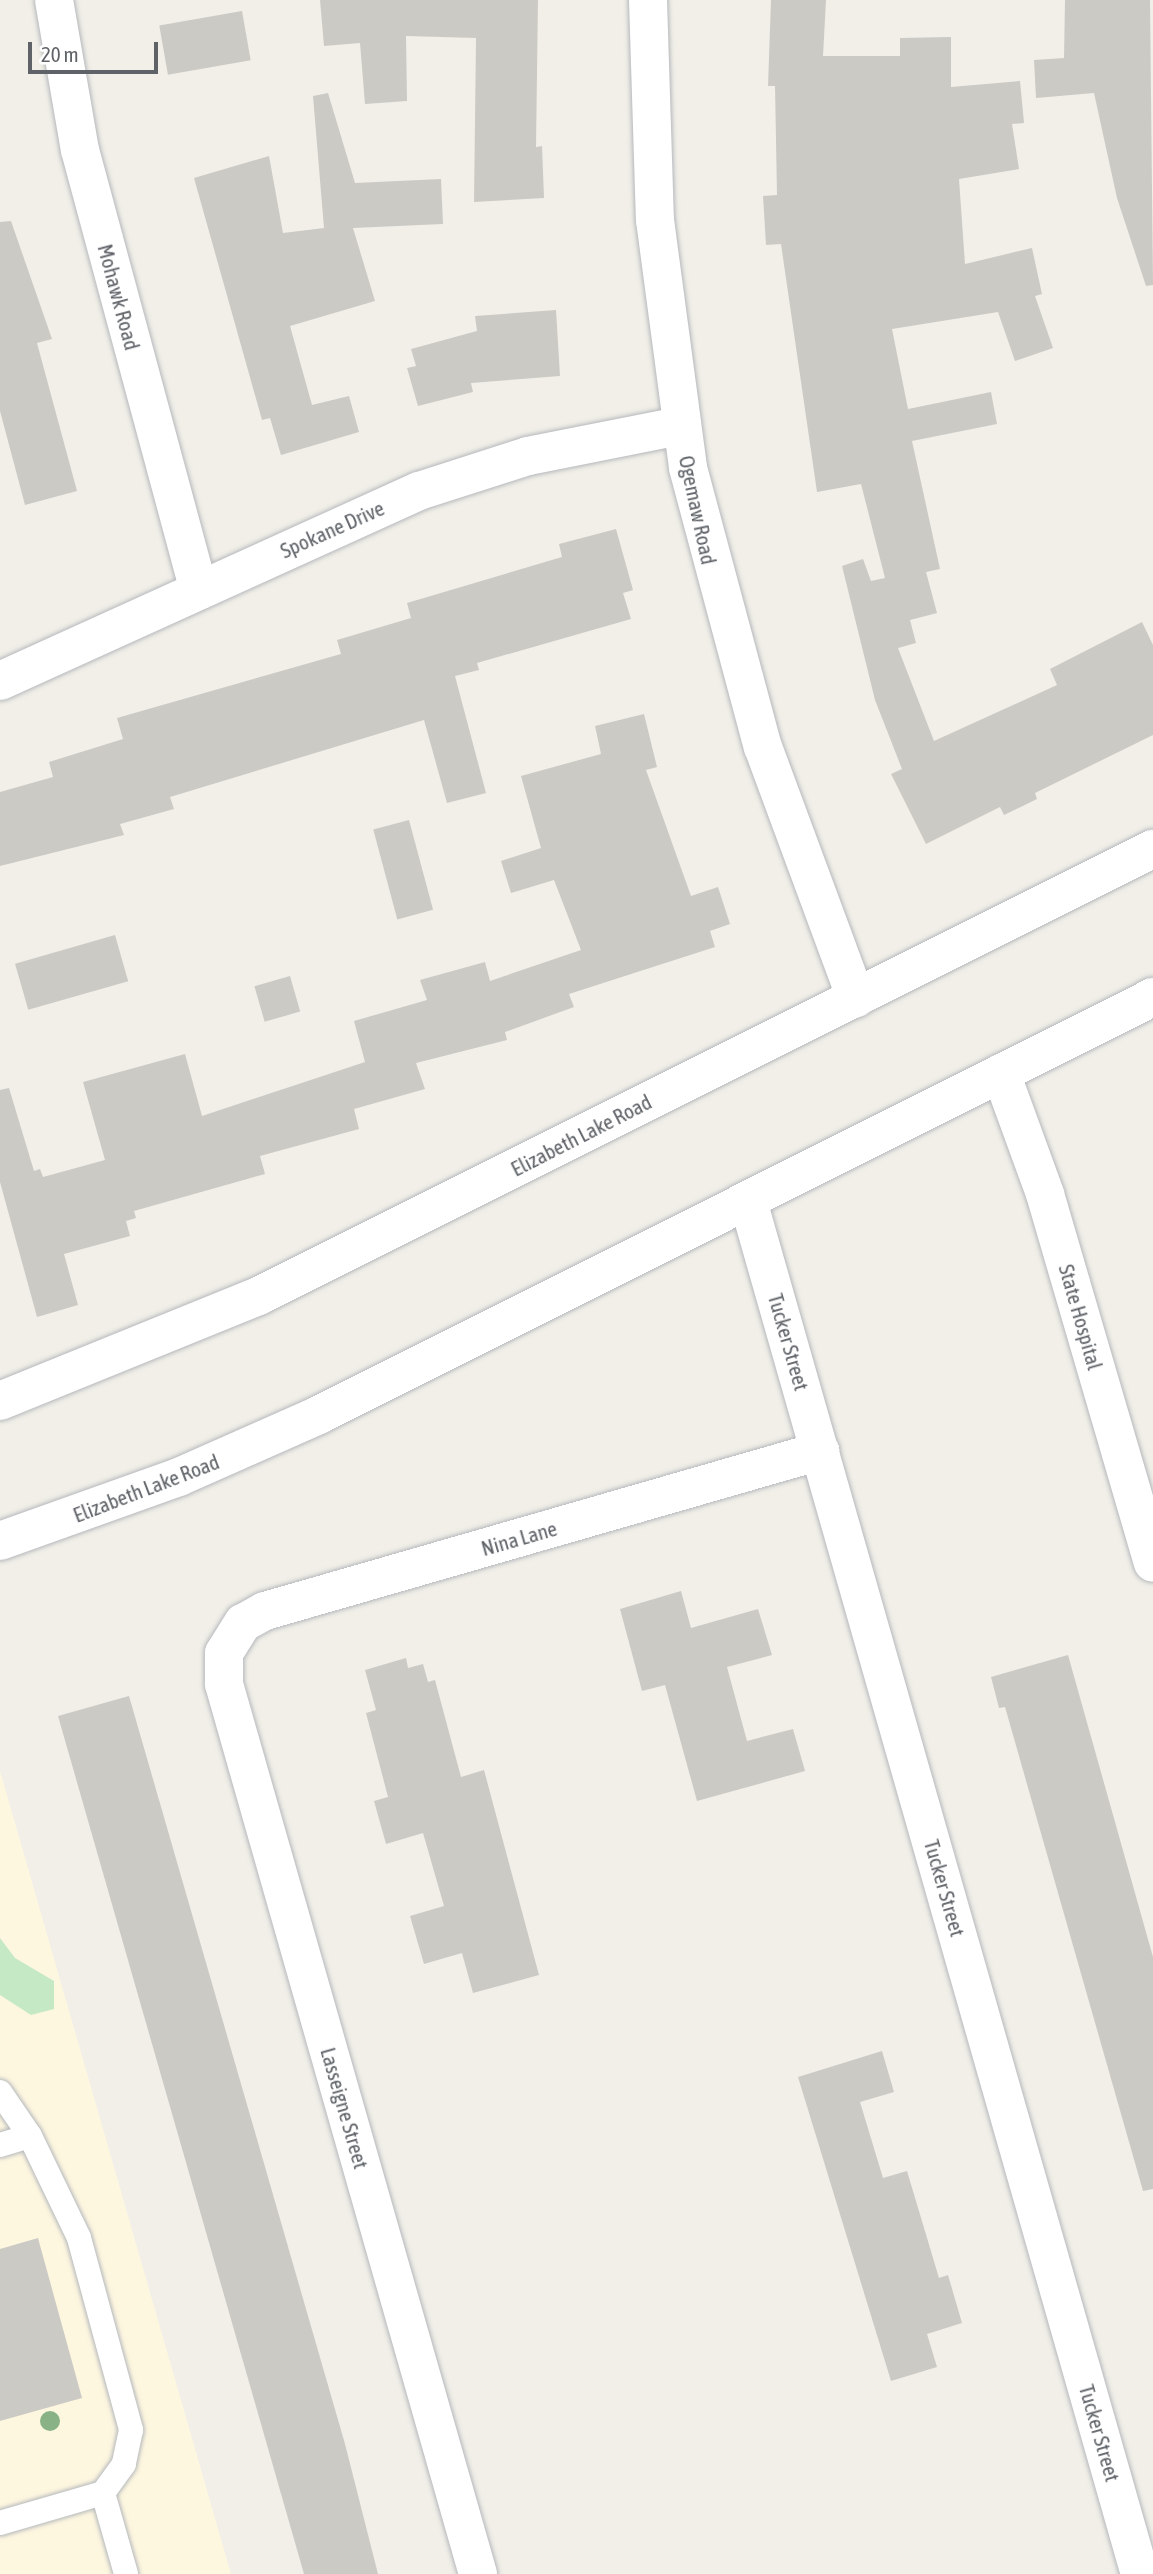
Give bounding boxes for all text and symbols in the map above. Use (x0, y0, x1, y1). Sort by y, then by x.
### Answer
scale bar (32, 28, 161, 72)
text: 20 m (41, 42, 79, 66)
street label: Mohawk Road (93, 241, 145, 353)
street label: Ogemaw Road (674, 453, 722, 567)
street label: Spokane Drive (276, 495, 388, 563)
street label: Elizabeth Lake Road (506, 1089, 656, 1181)
street label: State Hospital (1054, 1261, 1108, 1373)
street label: Tucker Street (763, 1291, 815, 1393)
street label: Elizabeth Lake Road (69, 1449, 223, 1527)
street label: Nina Lane (478, 1515, 560, 1561)
street label: Tucker Street (919, 1837, 971, 1939)
street label: Lasseigne Street (316, 2045, 374, 2171)
street label: Tucker Street (1074, 2382, 1126, 2484)

